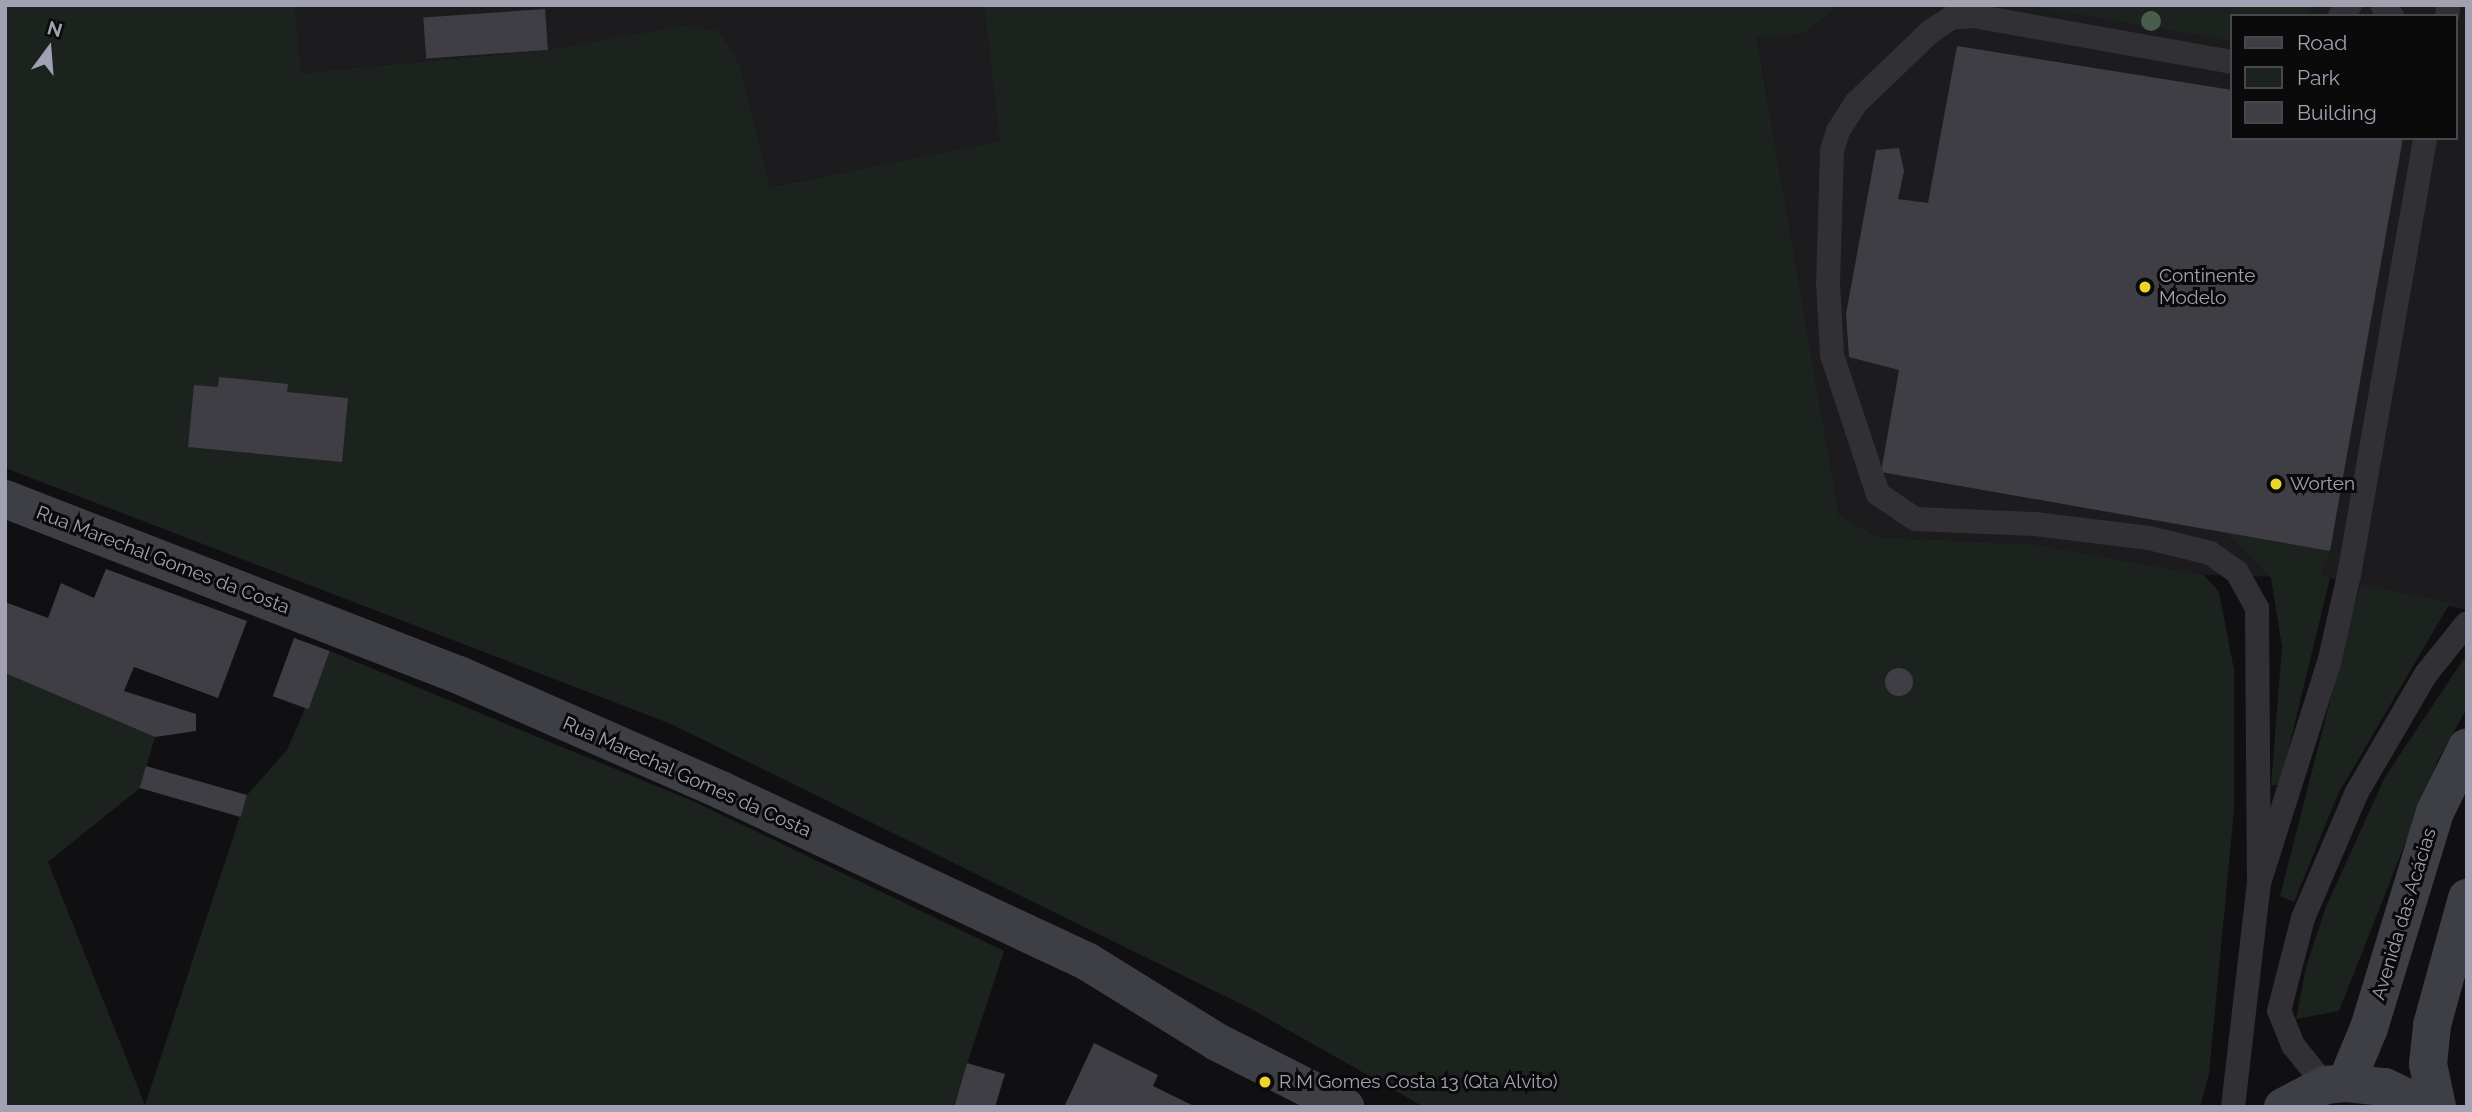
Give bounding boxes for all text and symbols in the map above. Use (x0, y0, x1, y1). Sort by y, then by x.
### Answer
north arrow (14, 14, 84, 84)
legend (2230, 14, 2458, 140)
text: N (45, 16, 65, 41)
text: Road (2297, 30, 2347, 55)
text: Park (2297, 65, 2340, 90)
text: Building (2297, 100, 2377, 125)
place label: Continente Modelo (2159, 265, 2255, 309)
marker: Continente Modelo (2137, 279, 2153, 295)
place label: Worten (2290, 473, 2355, 495)
marker: Worten (2268, 476, 2284, 492)
street label: Rua Marechal Gomes da Costa (33, 501, 293, 619)
street label: Rua Marechal Gomes da Costa (559, 712, 815, 842)
street label: Avenida das Acácias (2367, 825, 2441, 1003)
place label: R M Gomes Costa 13 (Qta Alvito) (1279, 1071, 1558, 1093)
marker: R M Gomes Costa 13 (Qta Alvito) (1257, 1074, 1273, 1090)

